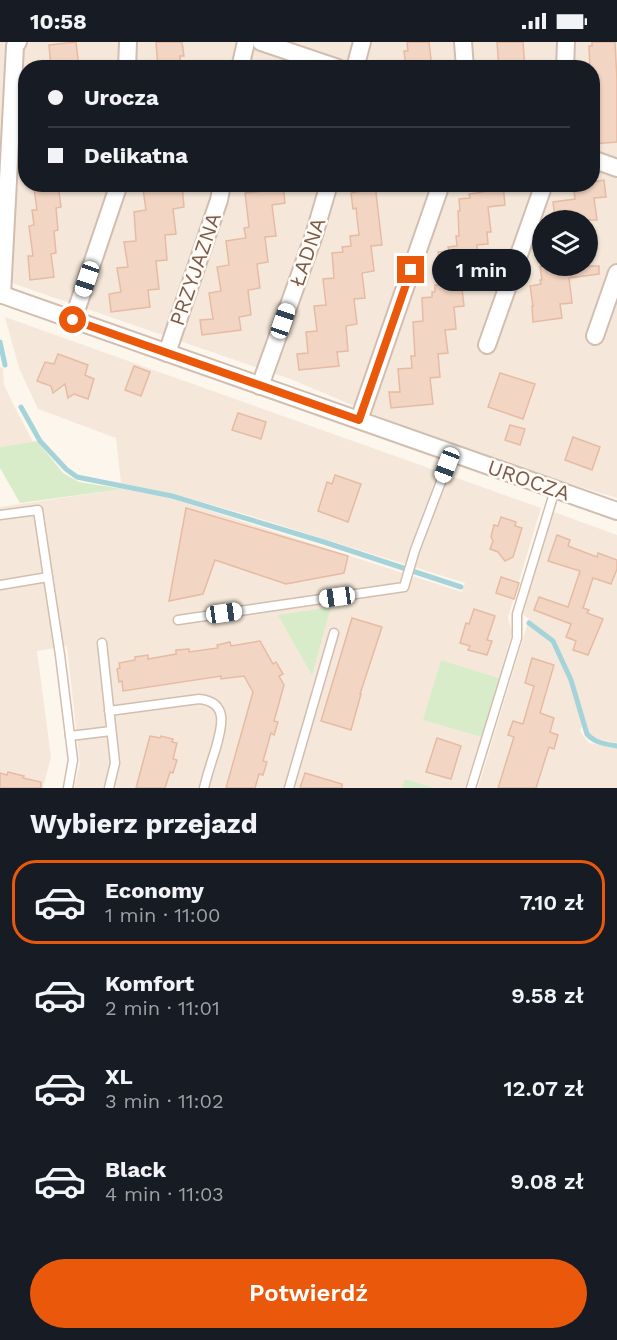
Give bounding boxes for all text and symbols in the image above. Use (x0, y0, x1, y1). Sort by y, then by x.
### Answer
text: 10:58 (30, 9, 87, 34)
text: Urocza (84, 85, 159, 110)
text: Delikatna (84, 143, 188, 168)
street label: PRZYJAZNA (164, 209, 226, 329)
map controls (532, 210, 598, 276)
button: layers (532, 210, 598, 276)
street label: ŁADNA (284, 214, 330, 290)
callout: 1 min (432, 249, 531, 291)
route end (397, 256, 424, 283)
text: 1 min (456, 258, 507, 282)
car (73, 259, 101, 299)
car (269, 301, 297, 341)
route start (59, 306, 86, 333)
car (432, 445, 462, 485)
street label: UROCZA (484, 454, 574, 506)
car (318, 586, 356, 608)
car (205, 602, 243, 624)
text: Wybierz przejazd (30, 808, 258, 840)
icon: car (33, 875, 87, 929)
text: Economy (105, 878, 204, 903)
text: 7.10 zł (520, 890, 584, 915)
text: 1 min · 11:00 (105, 903, 221, 927)
icon: car (33, 968, 87, 1022)
text: Komfort (105, 971, 194, 996)
text: 9.58 zł (511, 983, 584, 1008)
text: 2 min · 11:01 (105, 996, 220, 1020)
icon: car (33, 1061, 87, 1115)
text: XL (105, 1064, 133, 1089)
text: 12.07 zł (503, 1076, 584, 1101)
text: 3 min · 11:02 (105, 1089, 224, 1113)
icon: car (33, 1154, 87, 1208)
text: Black (105, 1157, 166, 1182)
text: 9.08 zł (510, 1169, 584, 1194)
text: 4 min · 11:03 (105, 1182, 224, 1206)
button: Potwierdź (30, 1259, 587, 1328)

